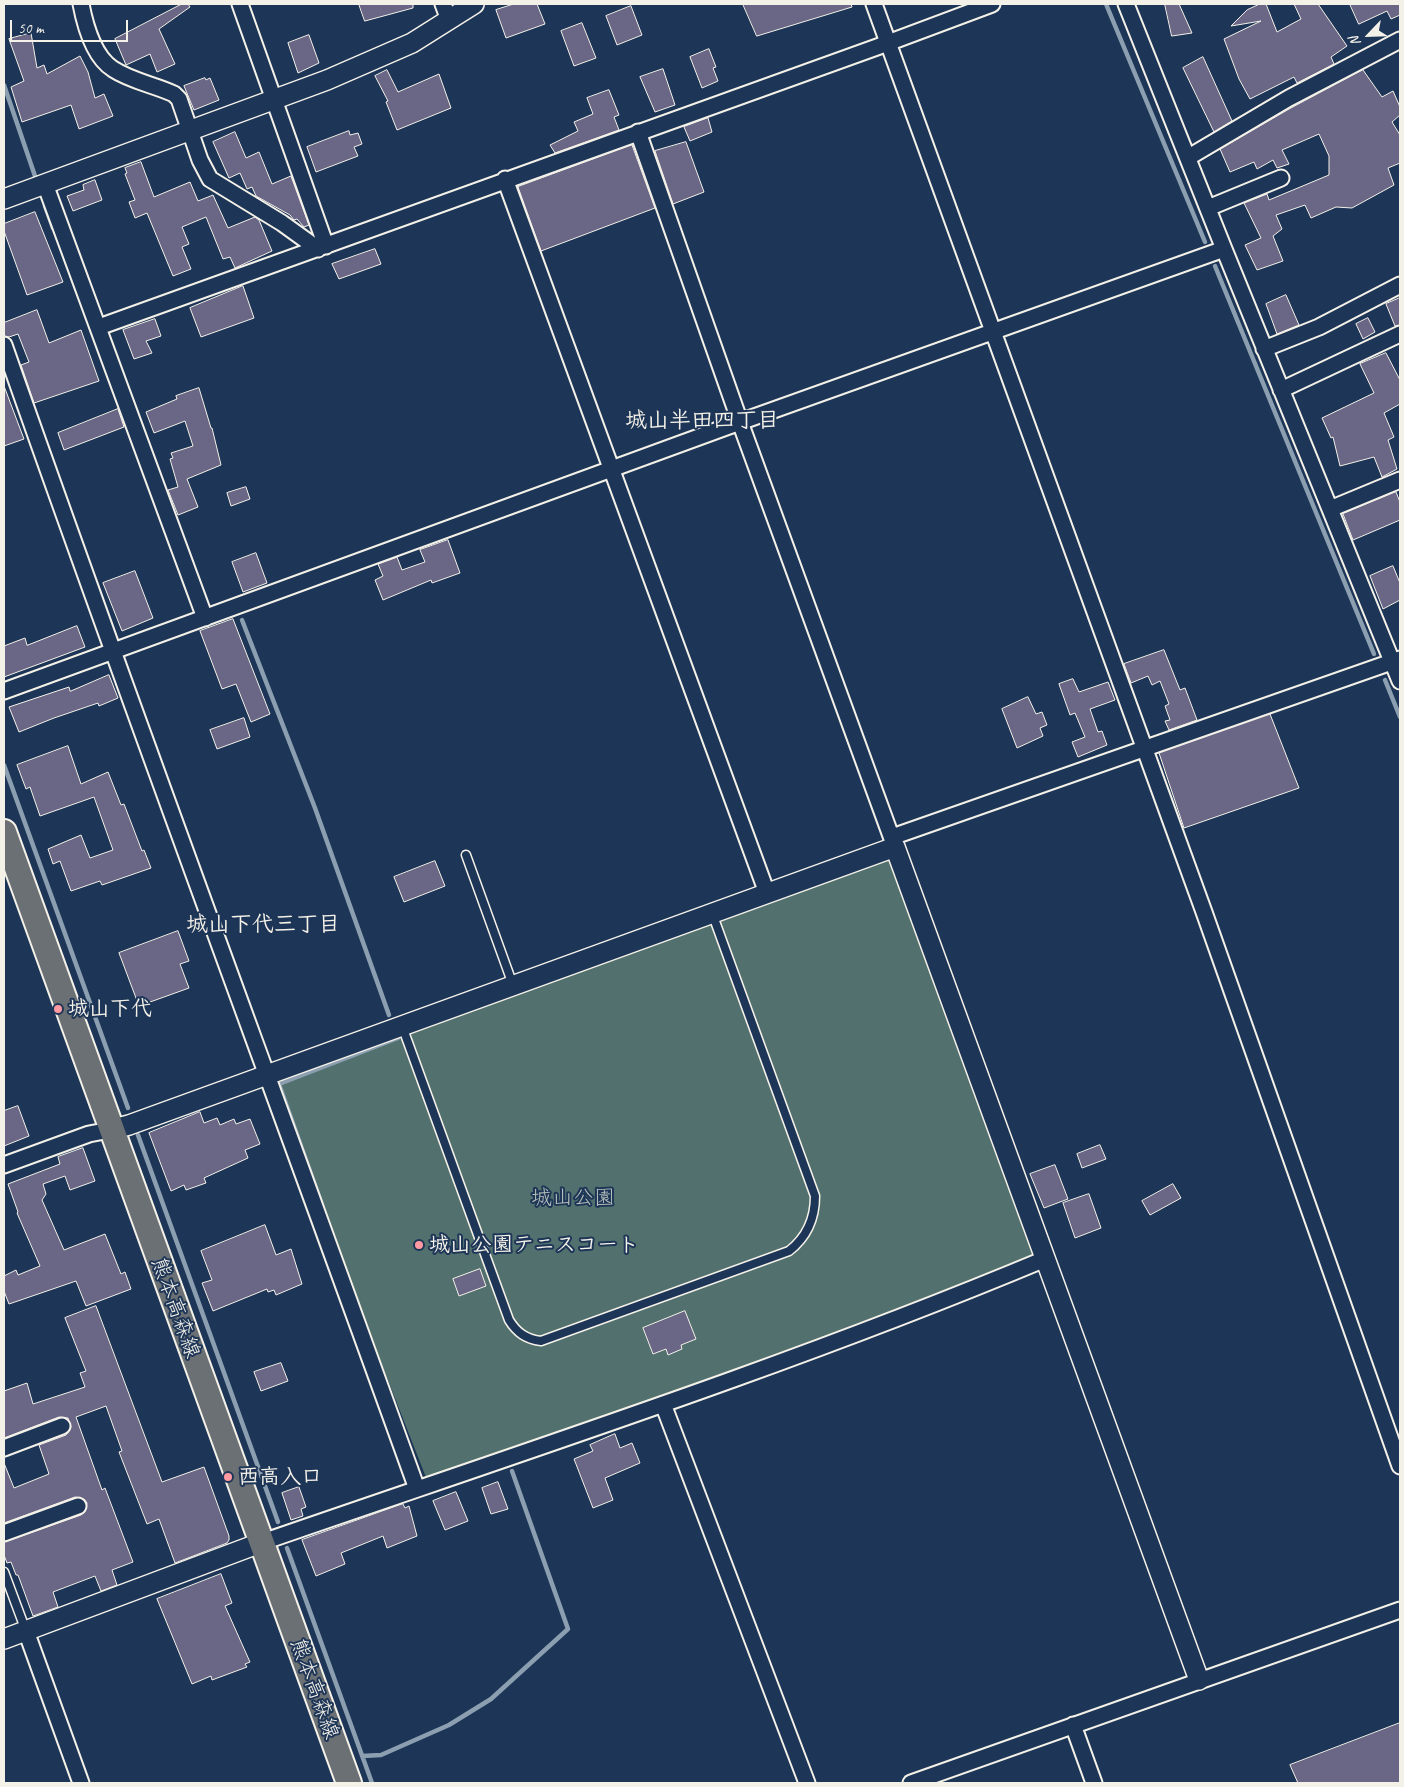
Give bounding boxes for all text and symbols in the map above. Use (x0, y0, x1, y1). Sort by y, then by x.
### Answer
scale bar (12, 10, 130, 42)
north arrow (1344, 10, 1394, 60)
text: 50 m (18, 19, 44, 38)
text: N (1345, 34, 1364, 49)
district label: 城山半田四丁目 (625, 408, 779, 434)
district label: 城山下代三丁目 (186, 912, 340, 938)
place label: 城山下代 (68, 996, 152, 1022)
marker: 城山下代 (52, 1003, 64, 1015)
park label: 城山公園 (531, 1185, 615, 1211)
place label: 城山公園テニスコート (429, 1232, 639, 1258)
marker: 城山公園テニスコート (413, 1239, 425, 1251)
street label: 熊本高森線 (145, 1254, 205, 1362)
place label: 西高入口 (238, 1464, 322, 1490)
marker: 西高入口 (222, 1471, 234, 1483)
street label: 熊本高森線 (284, 1635, 344, 1743)

